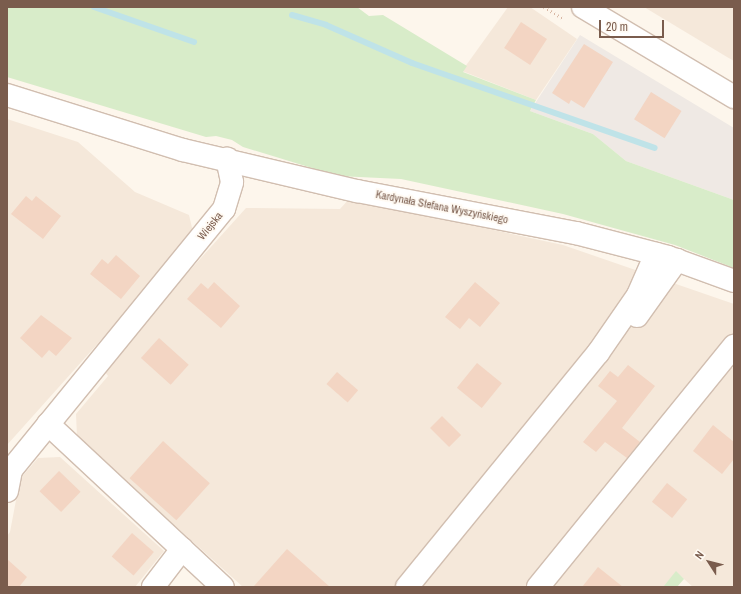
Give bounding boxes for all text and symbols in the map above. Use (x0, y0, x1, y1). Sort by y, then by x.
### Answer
scale bar (601, 12, 666, 38)
text: 20 m (606, 19, 628, 35)
street label: Kardynała Stefana Wyszyńskiego (375, 188, 509, 226)
street label: Wiejska (195, 209, 225, 243)
north arrow (689, 542, 729, 582)
text: N (692, 548, 707, 562)

